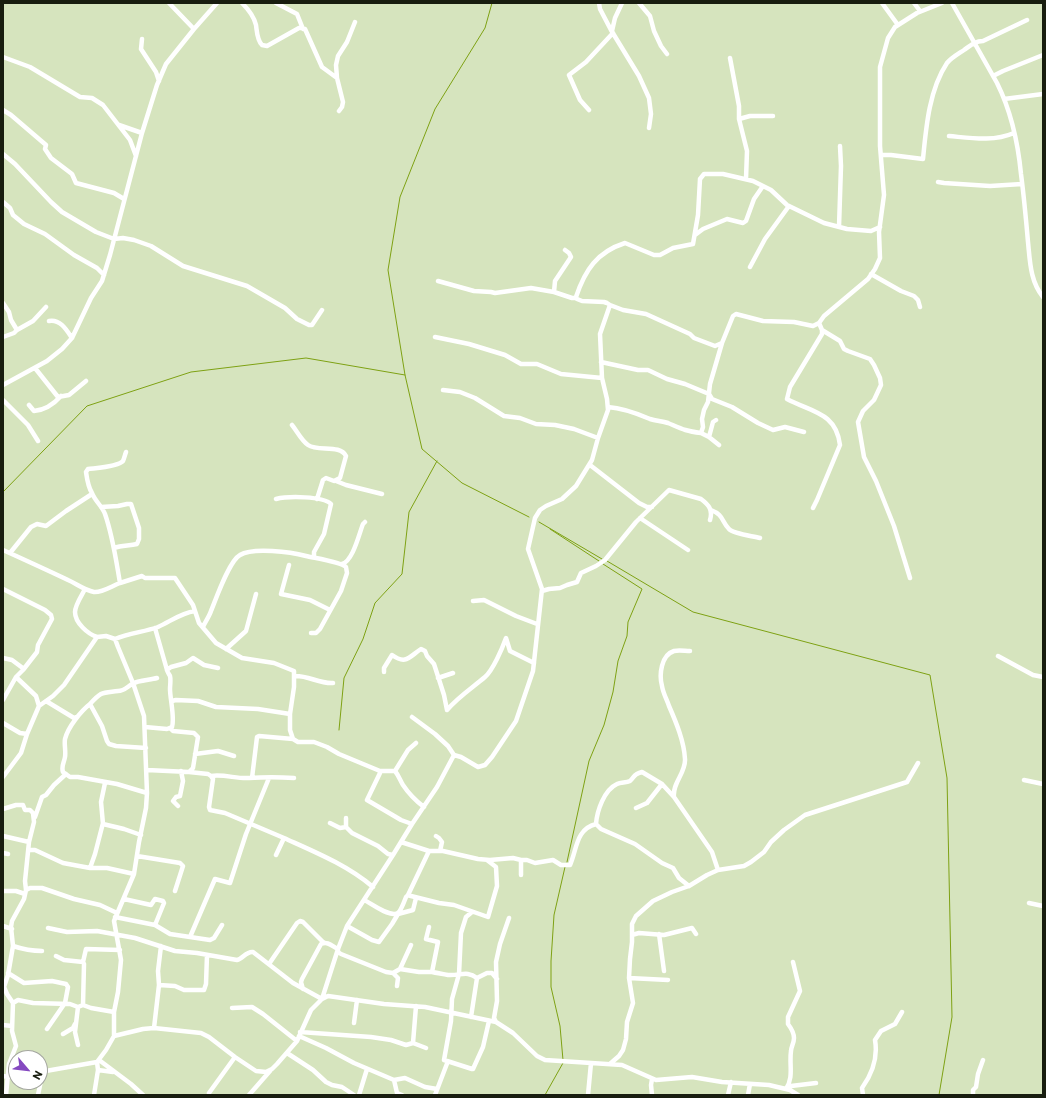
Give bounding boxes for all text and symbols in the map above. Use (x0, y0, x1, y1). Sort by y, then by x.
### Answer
north arrow (8, 1050, 48, 1090)
text: N (30, 1069, 46, 1082)

